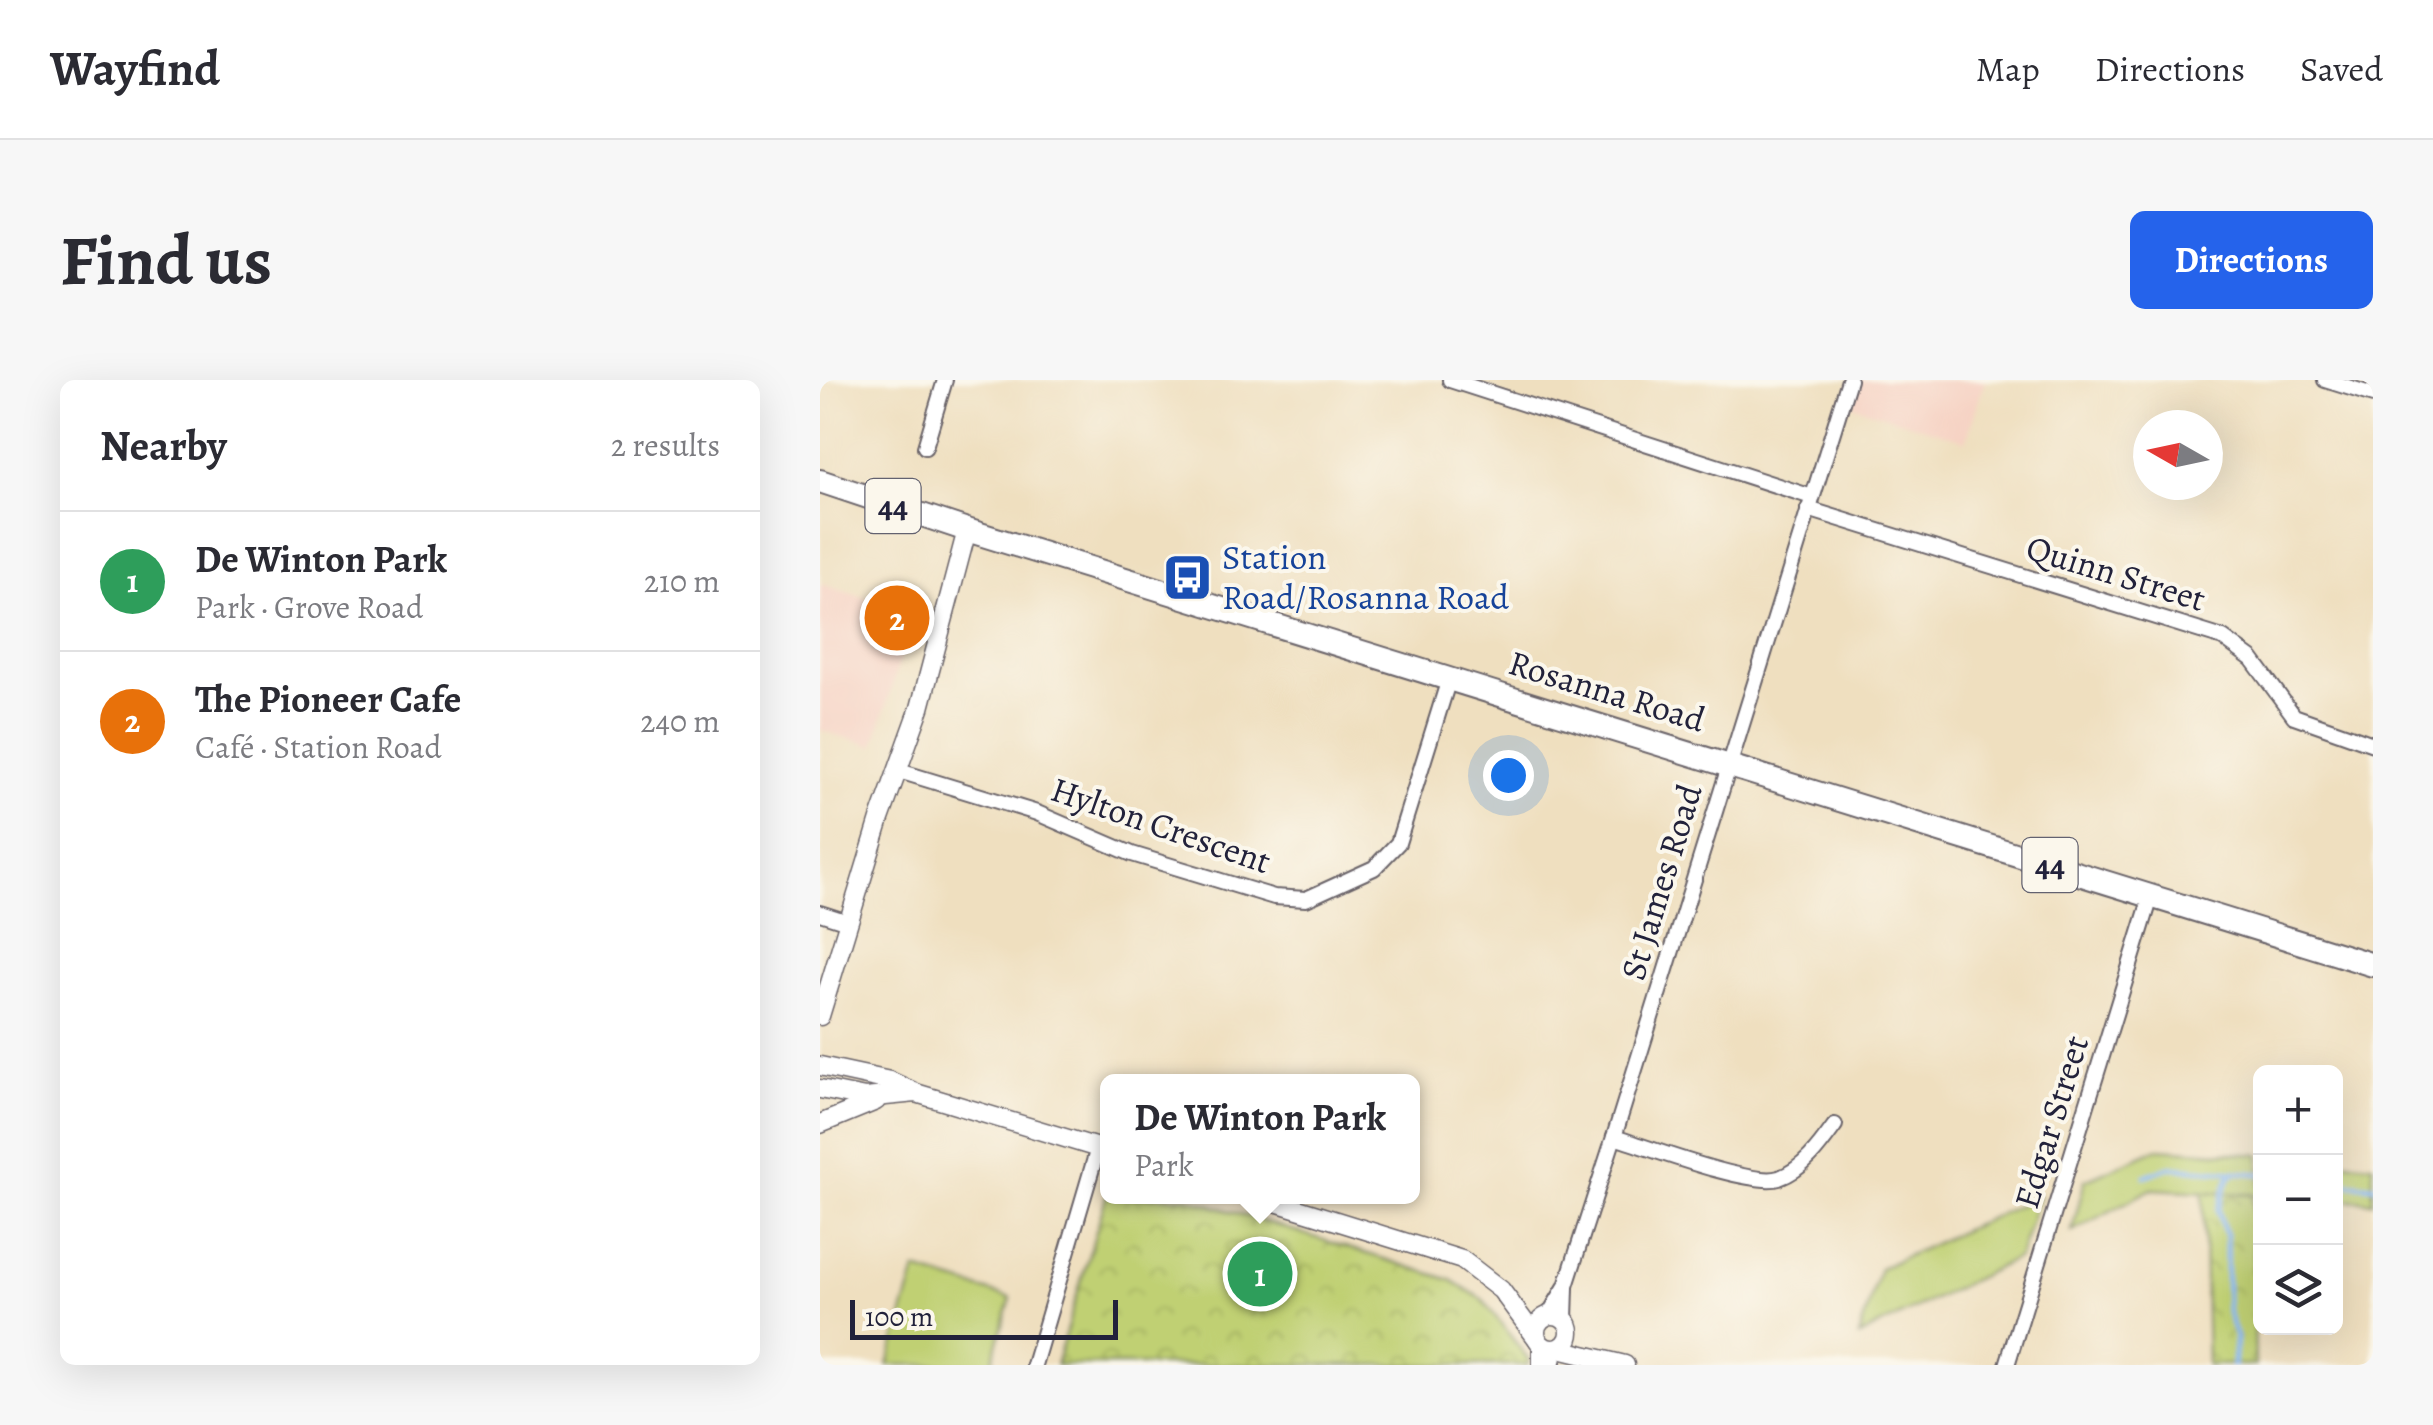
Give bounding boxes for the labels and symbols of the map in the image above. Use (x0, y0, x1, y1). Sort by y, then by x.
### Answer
north arrow (2133, 410, 2223, 500)
road number: 44 (866, 479, 920, 533)
street label: Quinn Street (2021, 523, 2211, 623)
place label: Station Road/Rosanna Road (1222, 533, 1509, 621)
bus stop icon: Station Road/Rosanna Road (1161, 551, 1213, 603)
pin: 2 (864, 580, 930, 656)
street label: Rosanna Road (1503, 638, 1711, 744)
your location (1483, 750, 1534, 801)
street label: Hylton Crescent (1045, 765, 1277, 885)
street label: St James Road (1608, 778, 1714, 986)
road number: 44 (2022, 838, 2078, 892)
street label: Edgar Street (2002, 1030, 2100, 1214)
pin: 1 (1228, 1236, 1292, 1312)
scale bar (850, 1295, 1118, 1340)

